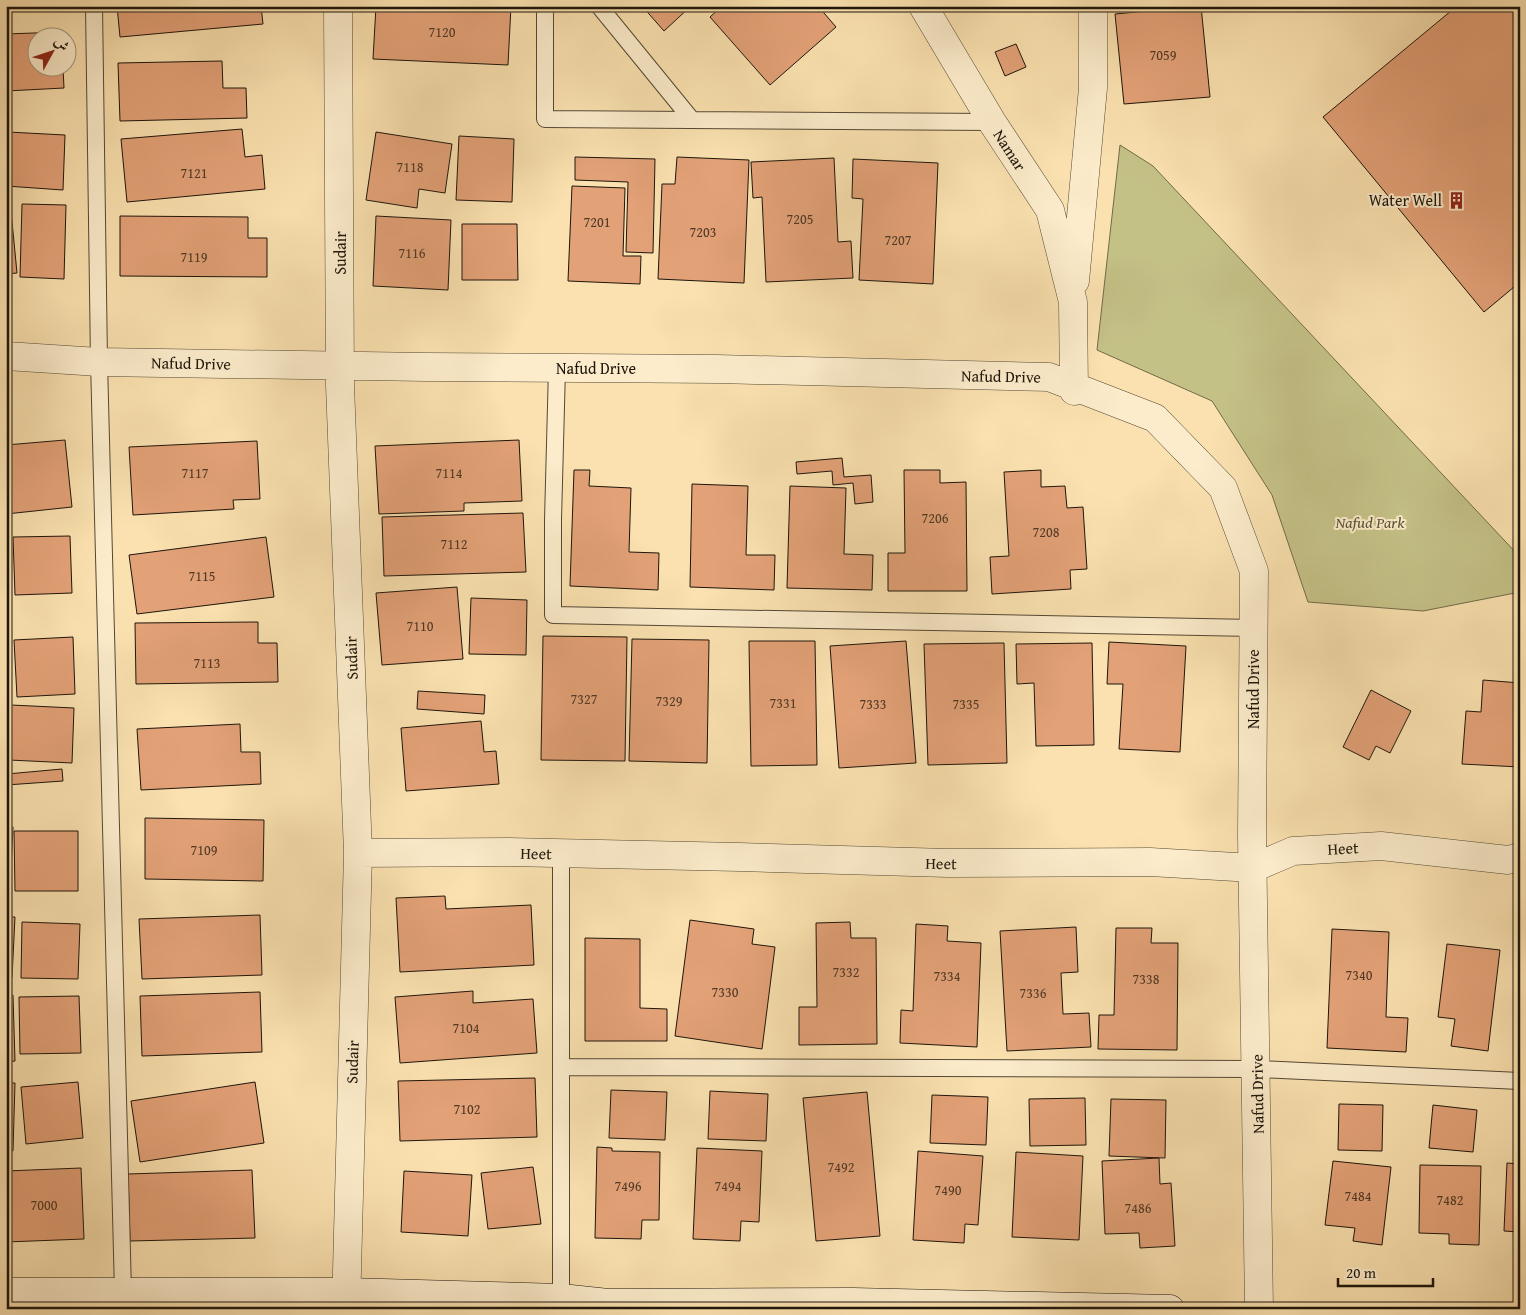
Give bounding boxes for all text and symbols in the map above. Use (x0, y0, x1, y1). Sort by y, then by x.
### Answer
house number: 7120 (429, 22, 456, 42)
north arrow (28, 28, 78, 78)
text: ش (50, 32, 74, 55)
house number: 7059 (1150, 45, 1177, 65)
street label: Namar (988, 124, 1033, 176)
house number: 7118 (397, 157, 424, 177)
house number: 7121 (181, 163, 207, 183)
place label: Water Well (1369, 188, 1443, 212)
building icon: Water Well (1446, 190, 1466, 210)
house number: 7205 (787, 209, 813, 229)
house number: 7201 (584, 212, 610, 232)
house number: 7203 (690, 222, 716, 242)
house number: 7207 (885, 230, 912, 250)
street label: Sudair (328, 231, 352, 275)
house number: 7116 (399, 243, 426, 263)
house number: 7119 (181, 247, 208, 267)
street label: Nafud Drive (151, 350, 231, 376)
street label: Nafud Drive (556, 356, 636, 380)
street label: Nafud Drive (961, 363, 1041, 389)
house number: 7117 (182, 463, 209, 483)
house number: 7114 (436, 463, 463, 483)
house number: 7206 (922, 508, 949, 528)
park label: Nafud Park (1334, 510, 1405, 534)
house number: 7208 (1033, 522, 1060, 542)
house number: 7112 (441, 534, 467, 554)
house number: 7115 (189, 566, 215, 586)
house number: 7110 (407, 616, 434, 636)
street label: Sudair (338, 635, 364, 680)
street label: Nafud Drive (1241, 649, 1265, 729)
house number: 7113 (194, 653, 220, 673)
house number: 7327 (571, 689, 598, 709)
house number: 7329 (656, 691, 683, 711)
house number: 7331 (770, 693, 796, 713)
house number: 7333 (860, 694, 886, 714)
house number: 7335 (953, 694, 979, 714)
street label: Heet (1327, 835, 1360, 861)
house number: 7109 (191, 840, 218, 860)
street label: Heet (520, 841, 552, 865)
street label: Heet (925, 851, 957, 875)
house number: 7332 (833, 962, 859, 982)
house number: 7340 (1346, 965, 1373, 985)
house number: 7334 (934, 966, 961, 986)
house number: 7338 (1133, 969, 1160, 989)
house number: 7330 (712, 982, 739, 1002)
house number: 7336 (1020, 983, 1047, 1003)
house number: 7104 (453, 1018, 480, 1038)
street label: Sudair (339, 1039, 365, 1084)
street label: Nafud Drive (1244, 1054, 1270, 1134)
house number: 7102 (454, 1099, 480, 1119)
house number: 7492 (828, 1157, 854, 1177)
house number: 7496 (615, 1176, 642, 1196)
house number: 7494 (715, 1176, 742, 1196)
house number: 7490 (935, 1180, 962, 1200)
house number: 7484 (1345, 1186, 1372, 1206)
house number: 7482 (1437, 1190, 1463, 1210)
house number: 7000 (31, 1195, 58, 1215)
house number: 7486 (1125, 1198, 1152, 1218)
scale bar (1338, 1255, 1434, 1287)
text: 20 m (1346, 1262, 1377, 1283)

